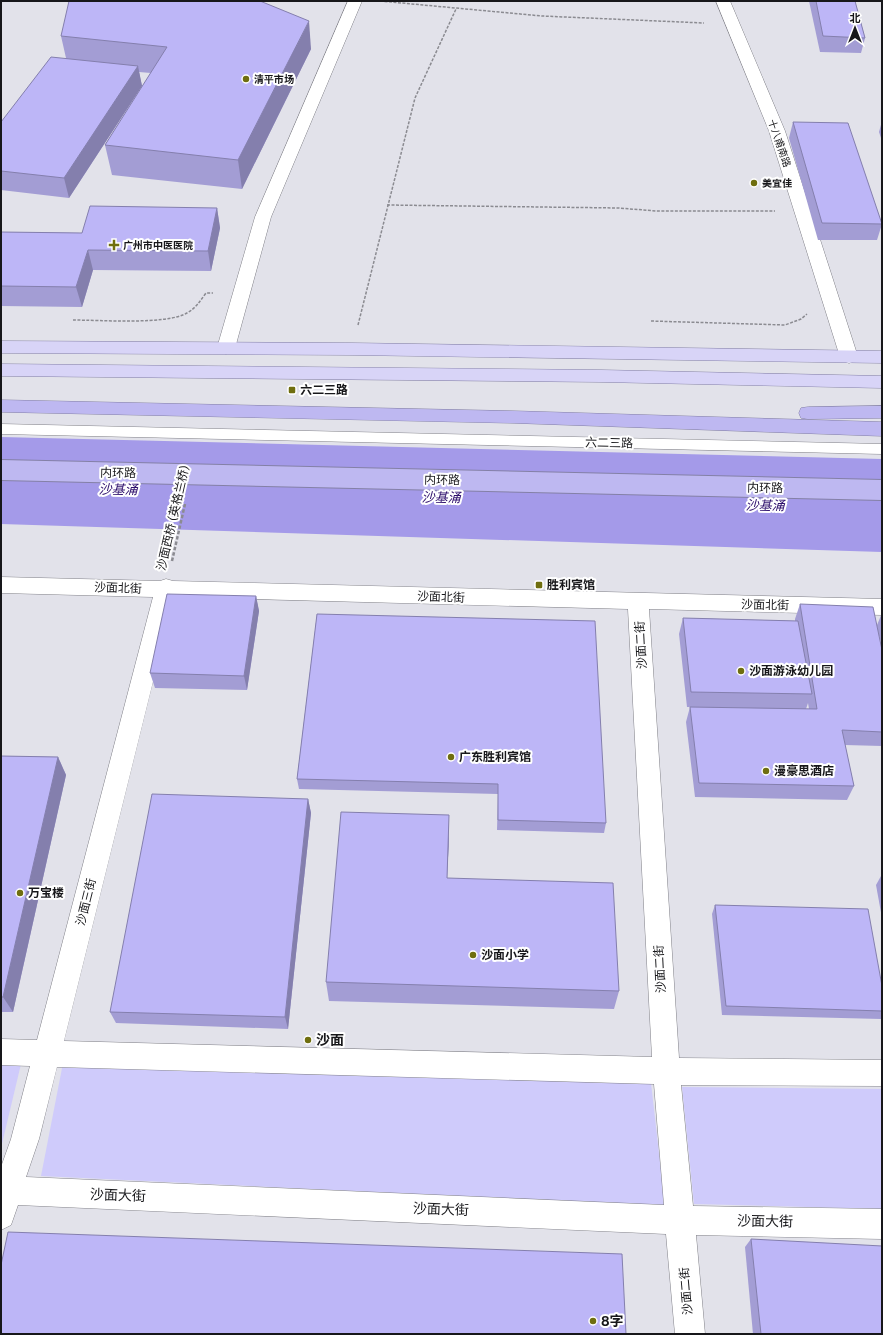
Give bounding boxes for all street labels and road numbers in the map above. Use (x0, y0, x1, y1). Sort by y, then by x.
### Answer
street label: 十八甫南路 (765, 117, 794, 169)
street label: 六二三路 (585, 436, 633, 450)
street label: 沙面西桥 (英格兰桥) (154, 464, 192, 572)
street label: 内环路 (100, 466, 136, 480)
street label: 内环路 (424, 473, 460, 487)
street label: 内环路 (747, 481, 783, 495)
street label: 沙面北街 (94, 580, 142, 596)
street label: 沙面北街 (417, 589, 465, 605)
street label: 沙面北街 (741, 598, 789, 612)
street label: 沙面二街 (633, 621, 649, 669)
street label: 沙面三街 (73, 877, 99, 927)
street label: 沙面二街 (652, 945, 668, 993)
street label: 沙面大街 (90, 1186, 146, 1205)
street label: 沙面大街 (413, 1200, 469, 1219)
street label: 沙面大街 (737, 1213, 793, 1230)
street label: 沙面二街 (677, 1266, 695, 1316)

